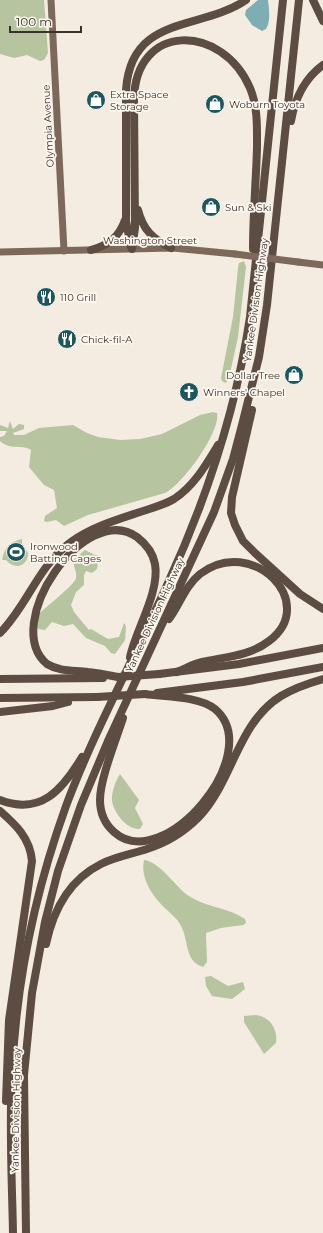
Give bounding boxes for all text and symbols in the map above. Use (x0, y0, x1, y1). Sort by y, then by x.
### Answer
scale bar (10, 8, 81, 34)
text: 100 m (16, 14, 52, 29)
street label: Olympia Avenue (39, 84, 57, 168)
place label: Extra Space Storage (110, 88, 168, 113)
shop icon: Extra Space Storage (85, 89, 107, 111)
shop icon: Woburn Toyota (204, 93, 226, 115)
place label: Woburn Toyota (229, 98, 305, 111)
shop icon: Sun & Ski (200, 196, 222, 218)
place label: Sun & Ski (225, 201, 271, 214)
street label: Washington Street (103, 234, 197, 247)
street label: Yankee Division Highway (241, 237, 271, 363)
restaurant icon: 110 Grill (35, 286, 57, 308)
place label: 110 Grill (60, 291, 96, 304)
restaurant icon: Chick-fil-A (56, 328, 78, 350)
place label: Chick-fil-A (81, 333, 133, 346)
shop icon: Dollar Tree (283, 364, 305, 386)
place label: Dollar Tree (226, 369, 280, 382)
church icon: Winners' Chapel (178, 381, 200, 403)
place label: Winners' Chapel (203, 386, 285, 399)
place label: Ironwood Batting Cages (30, 540, 101, 565)
sports icon: Ironwood Batting Cages (5, 541, 27, 563)
street label: Yankee Division Highway (123, 555, 188, 674)
street label: Yankee Division Highway (8, 1047, 24, 1173)

